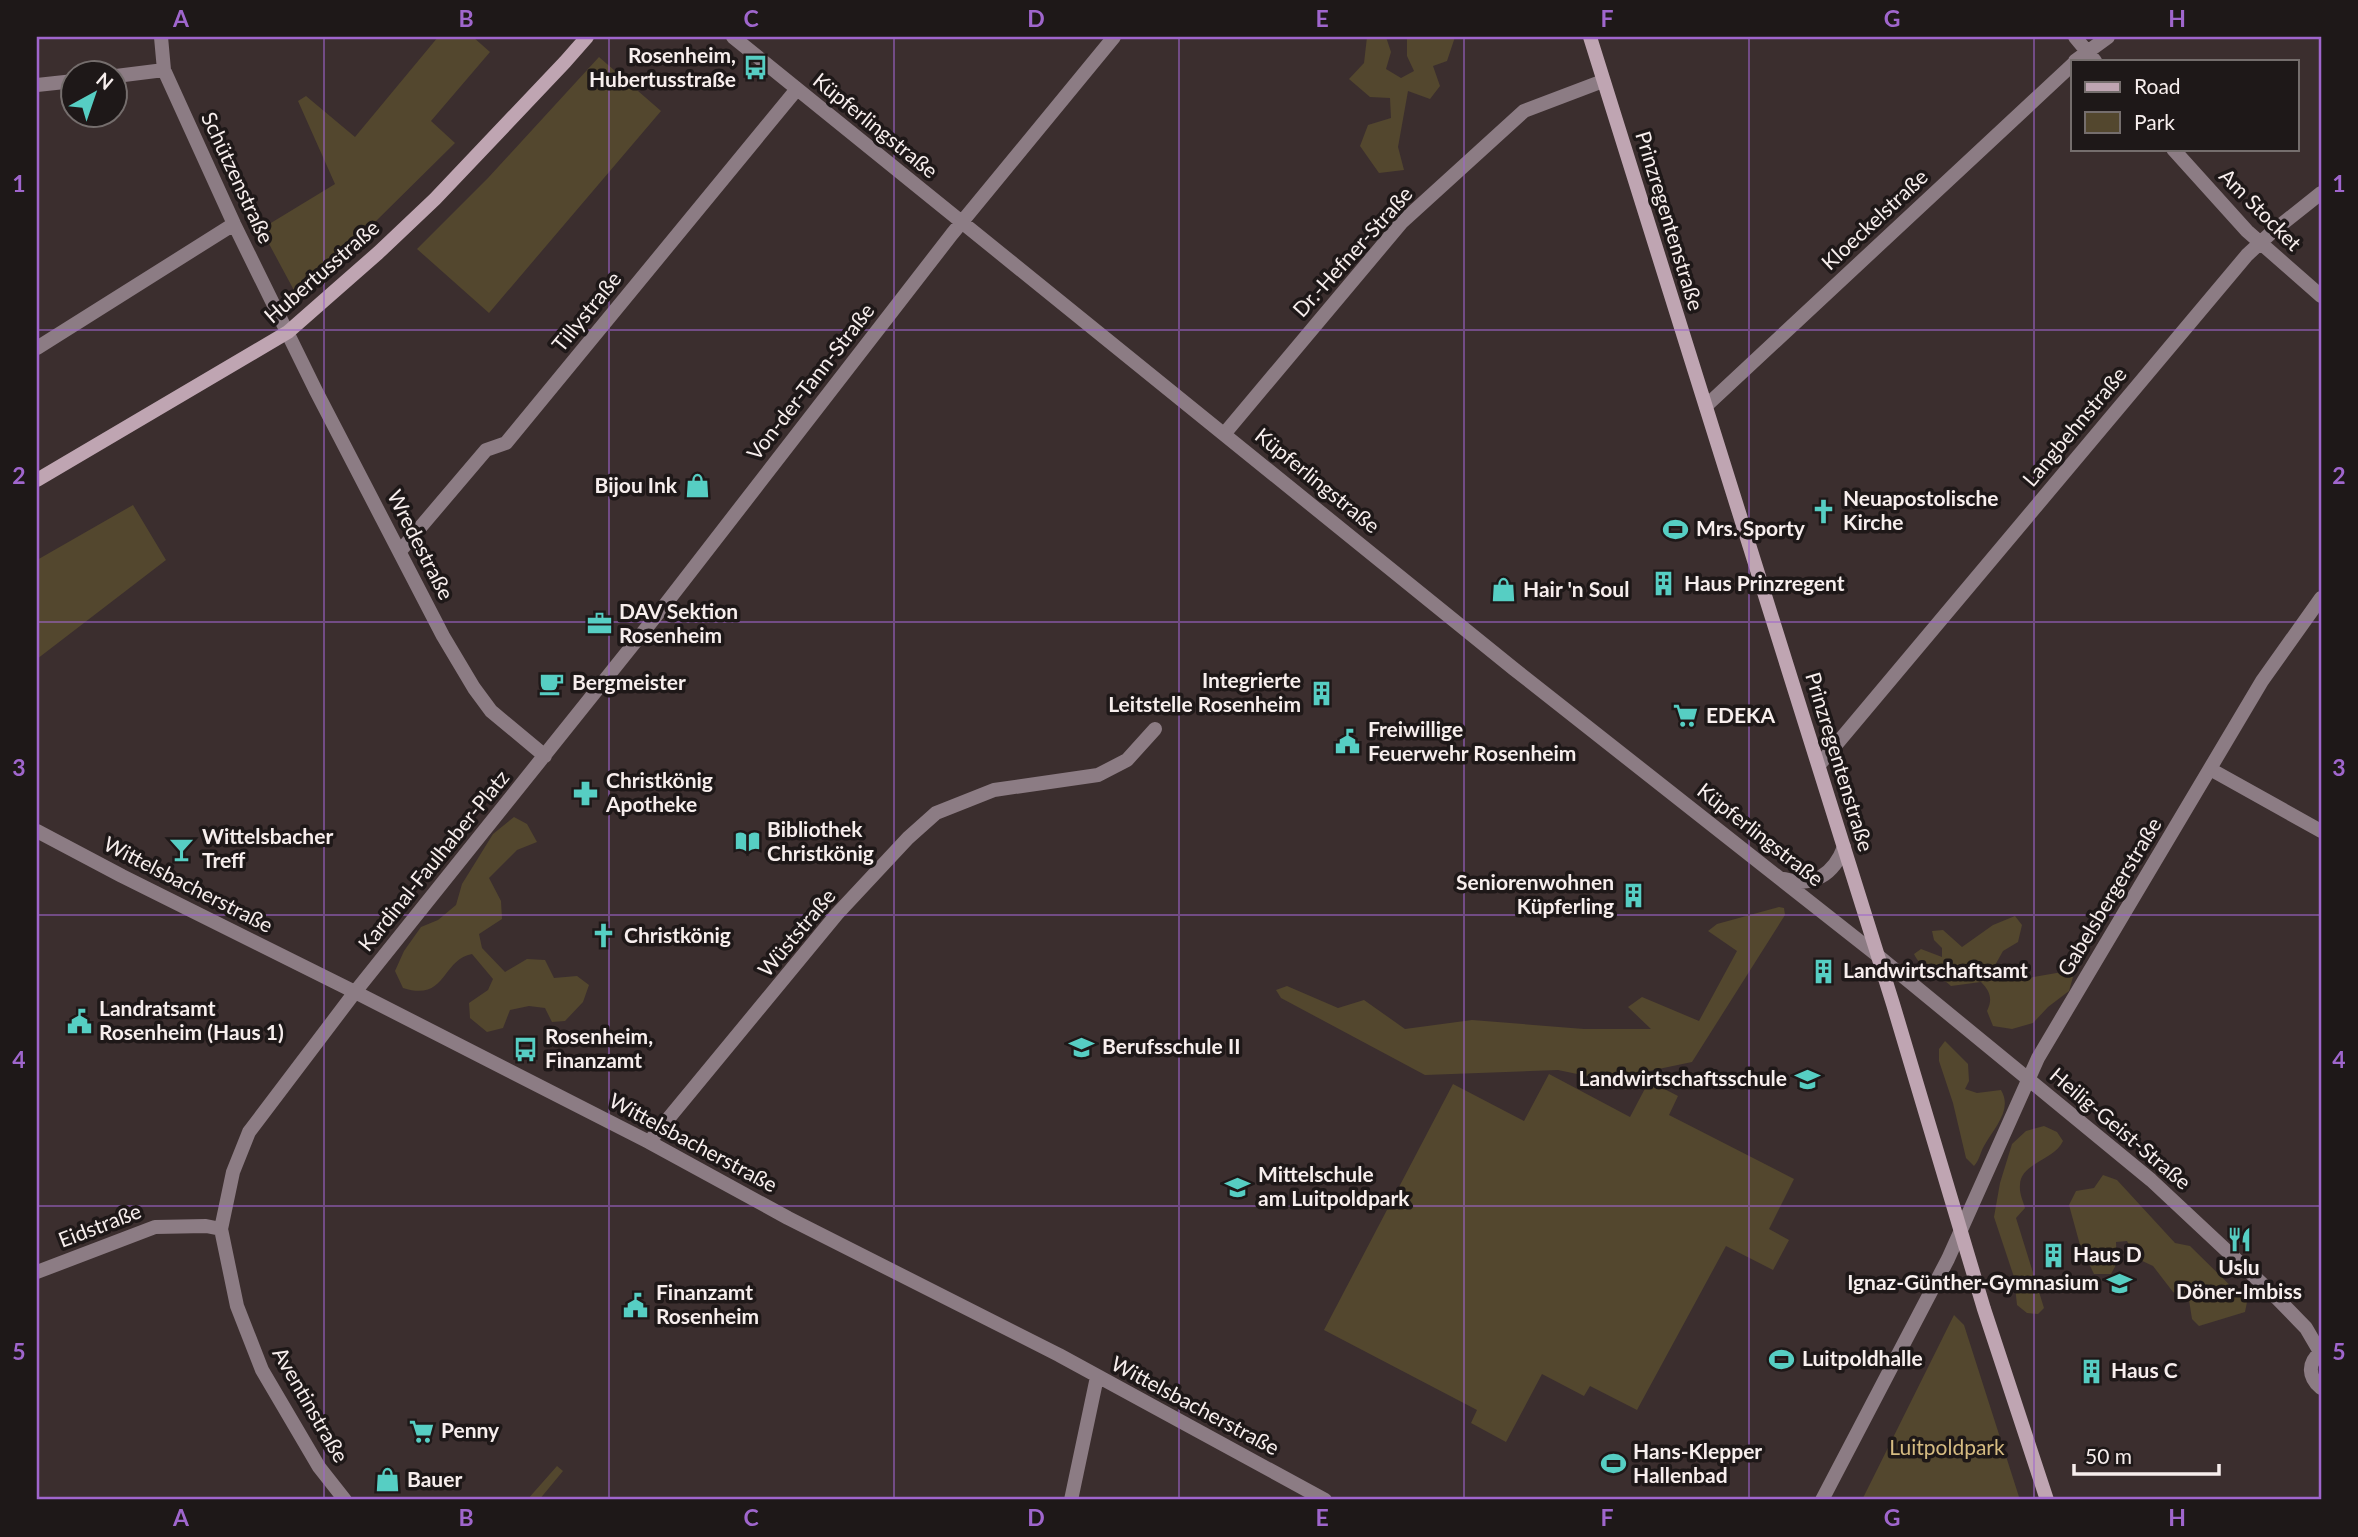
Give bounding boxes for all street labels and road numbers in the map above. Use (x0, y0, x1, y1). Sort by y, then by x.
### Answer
street label: Küpferlingstraße (809, 67, 943, 183)
street label: Schützenstraße (197, 108, 280, 247)
street label: Prinzregentenstraße (1631, 128, 1710, 313)
street label: Kloeckelstraße (1816, 163, 1932, 274)
street label: Am Stocket (2215, 163, 2308, 256)
street label: Dr.-Hefner-Straße (1287, 181, 1417, 321)
street label: Hubertusstraße (258, 214, 384, 328)
street label: Tillystraße (546, 266, 626, 356)
street label: Von-der-Tann-Straße (741, 298, 879, 464)
street label: Langbehnstraße (2017, 361, 2131, 491)
street label: Küpferlingstraße (1251, 422, 1385, 538)
street label: Wredestraße (383, 485, 460, 603)
street label: Prinzregentenstraße (1801, 669, 1880, 854)
street label: Kardinal-Faulhaber-Platz (352, 765, 514, 956)
street label: Küpferlingstraße (1693, 777, 1829, 891)
street label: Gabelsbergerstraße (2052, 813, 2166, 980)
street label: Wittelsbacherstraße (100, 830, 277, 937)
street label: Wüststraße (752, 883, 840, 981)
street label: Heilig-Geist-Straße (2046, 1062, 2196, 1194)
street label: Wittelsbacherstraße (605, 1087, 782, 1197)
street label: Eidstraße (55, 1197, 144, 1252)
street label: Aventinstraße (268, 1342, 354, 1466)
street label: Wittelsbacherstraße (1107, 1350, 1284, 1460)

